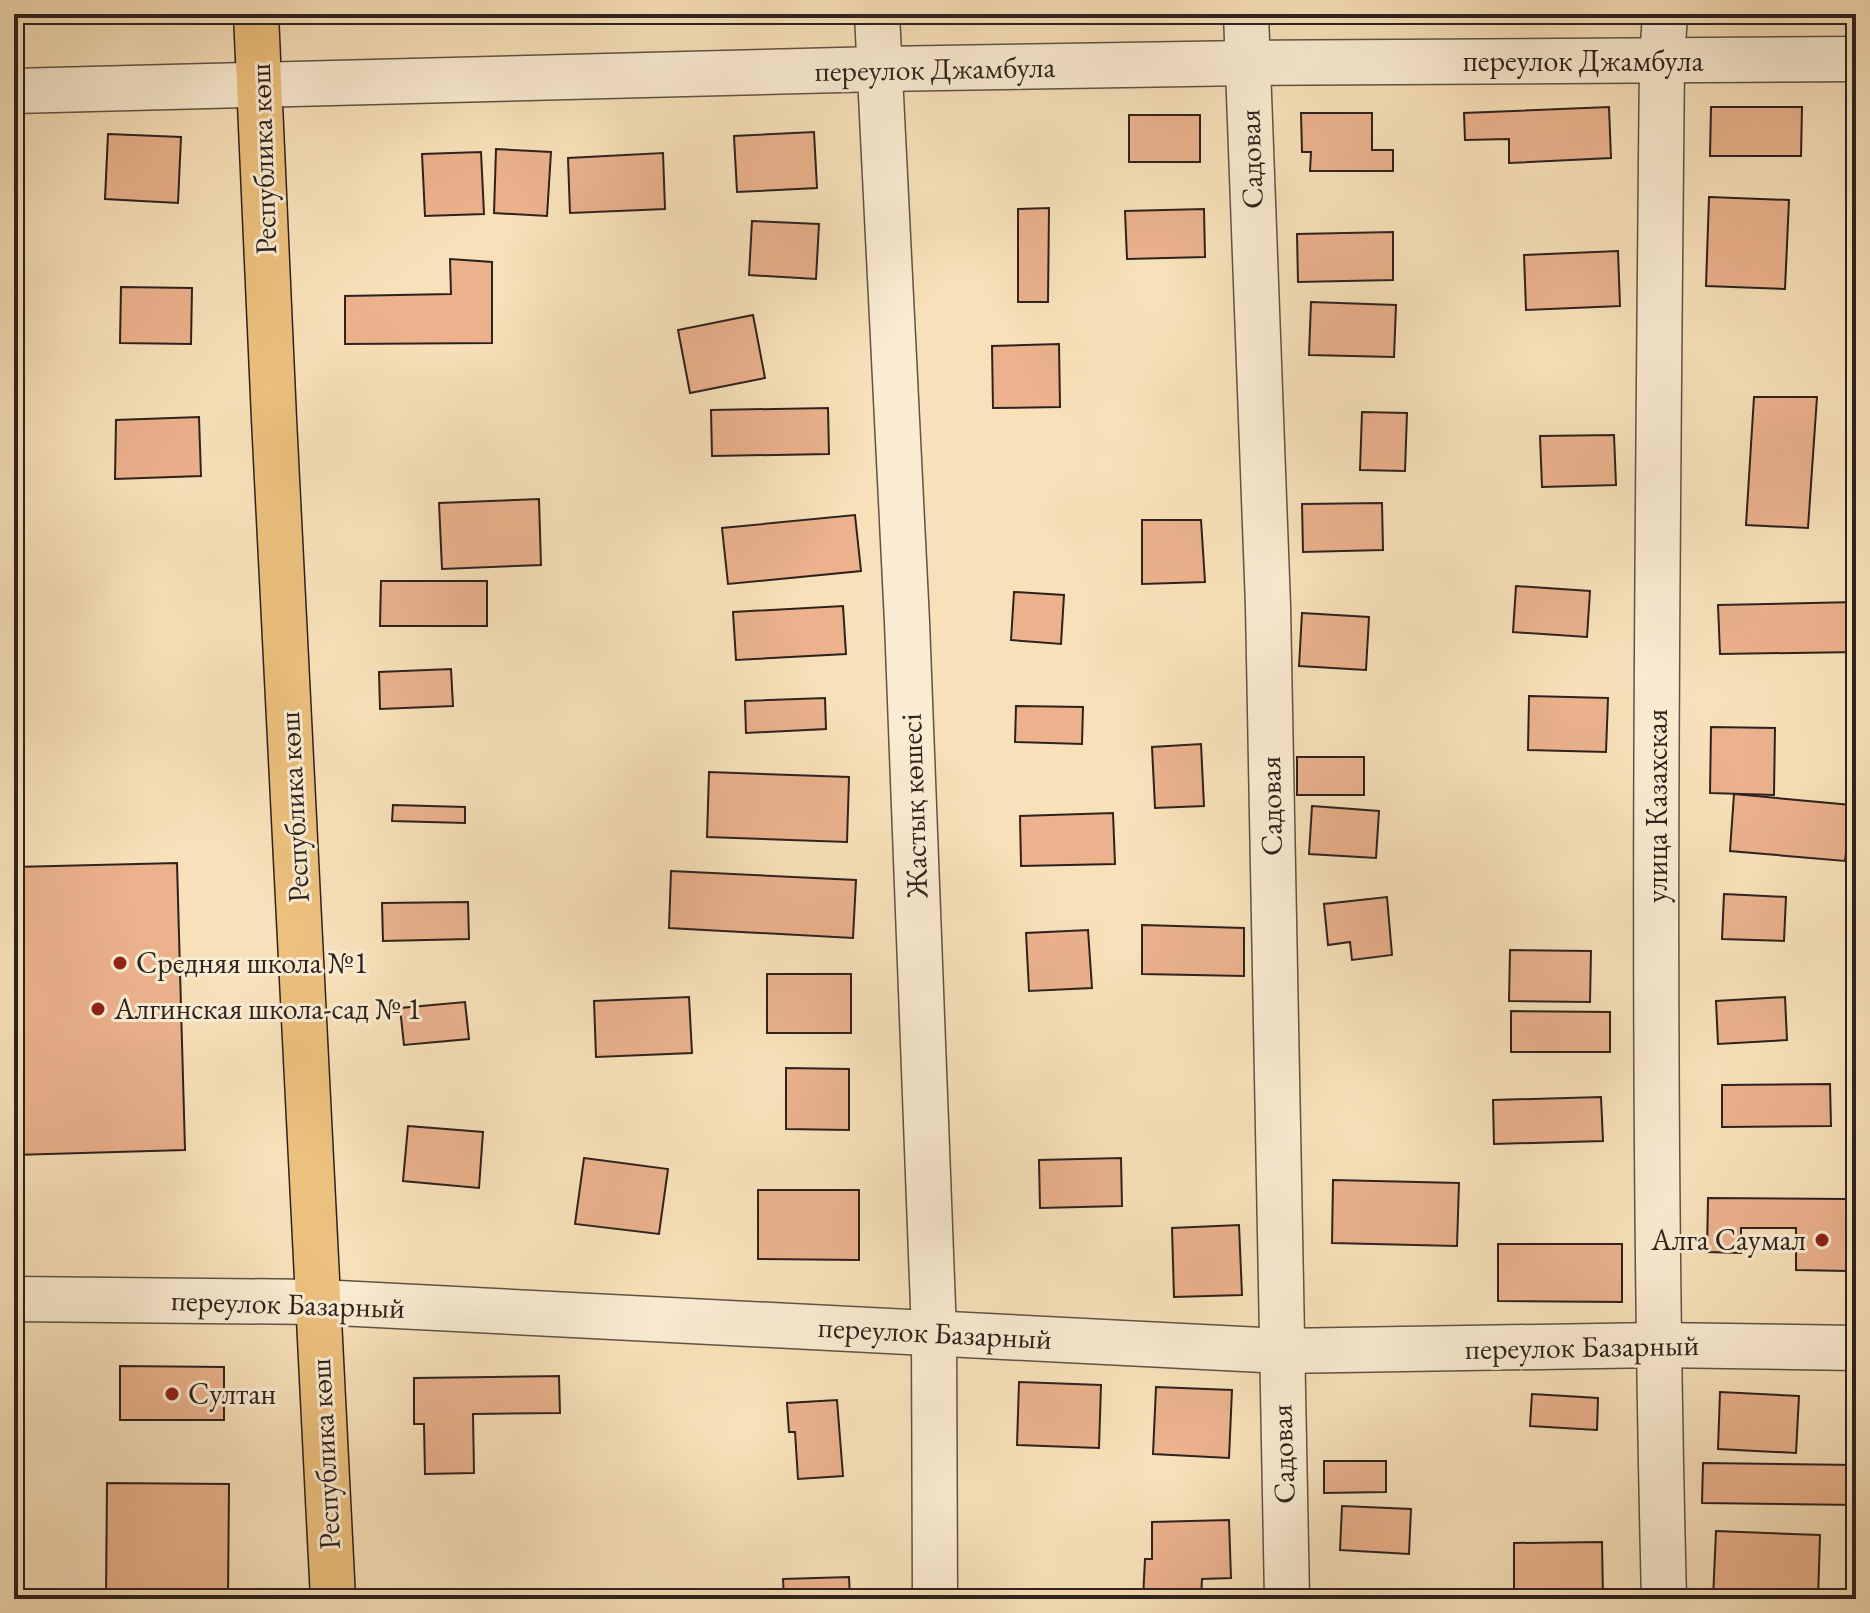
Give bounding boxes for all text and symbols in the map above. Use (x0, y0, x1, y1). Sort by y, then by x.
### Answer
street label: переулок Джамбула (1463, 41, 1703, 80)
street label: переулок Джамбула (814, 47, 1056, 90)
street label: Республика көш (240, 62, 285, 255)
street label: Садовая (1229, 108, 1272, 210)
street label: улица Казахская (1637, 709, 1676, 903)
street label: Республика көш (269, 710, 318, 904)
street label: Жастық көшесі (891, 713, 936, 900)
street label: Садовая (1250, 756, 1291, 856)
place label: Средняя школа №1 (136, 943, 368, 982)
marker: Средняя школа №1 (111, 954, 129, 972)
place label: Алгинская школа-сад № 1 (113, 989, 421, 1028)
marker: Алгинская школа-сад № 1 (89, 1000, 107, 1018)
place label: Алга Саумал (1650, 1220, 1806, 1259)
marker: Алга Саумал (1813, 1231, 1831, 1249)
street label: переулок Базарный (170, 1280, 406, 1327)
street label: переулок Базарный (817, 1307, 1053, 1358)
street label: переулок Базарный (1465, 1325, 1700, 1368)
street label: Республика көш (300, 1357, 349, 1551)
place label: Султан (188, 1374, 276, 1413)
marker: Султан (163, 1385, 181, 1403)
street label: Садовая (1261, 1403, 1304, 1505)

